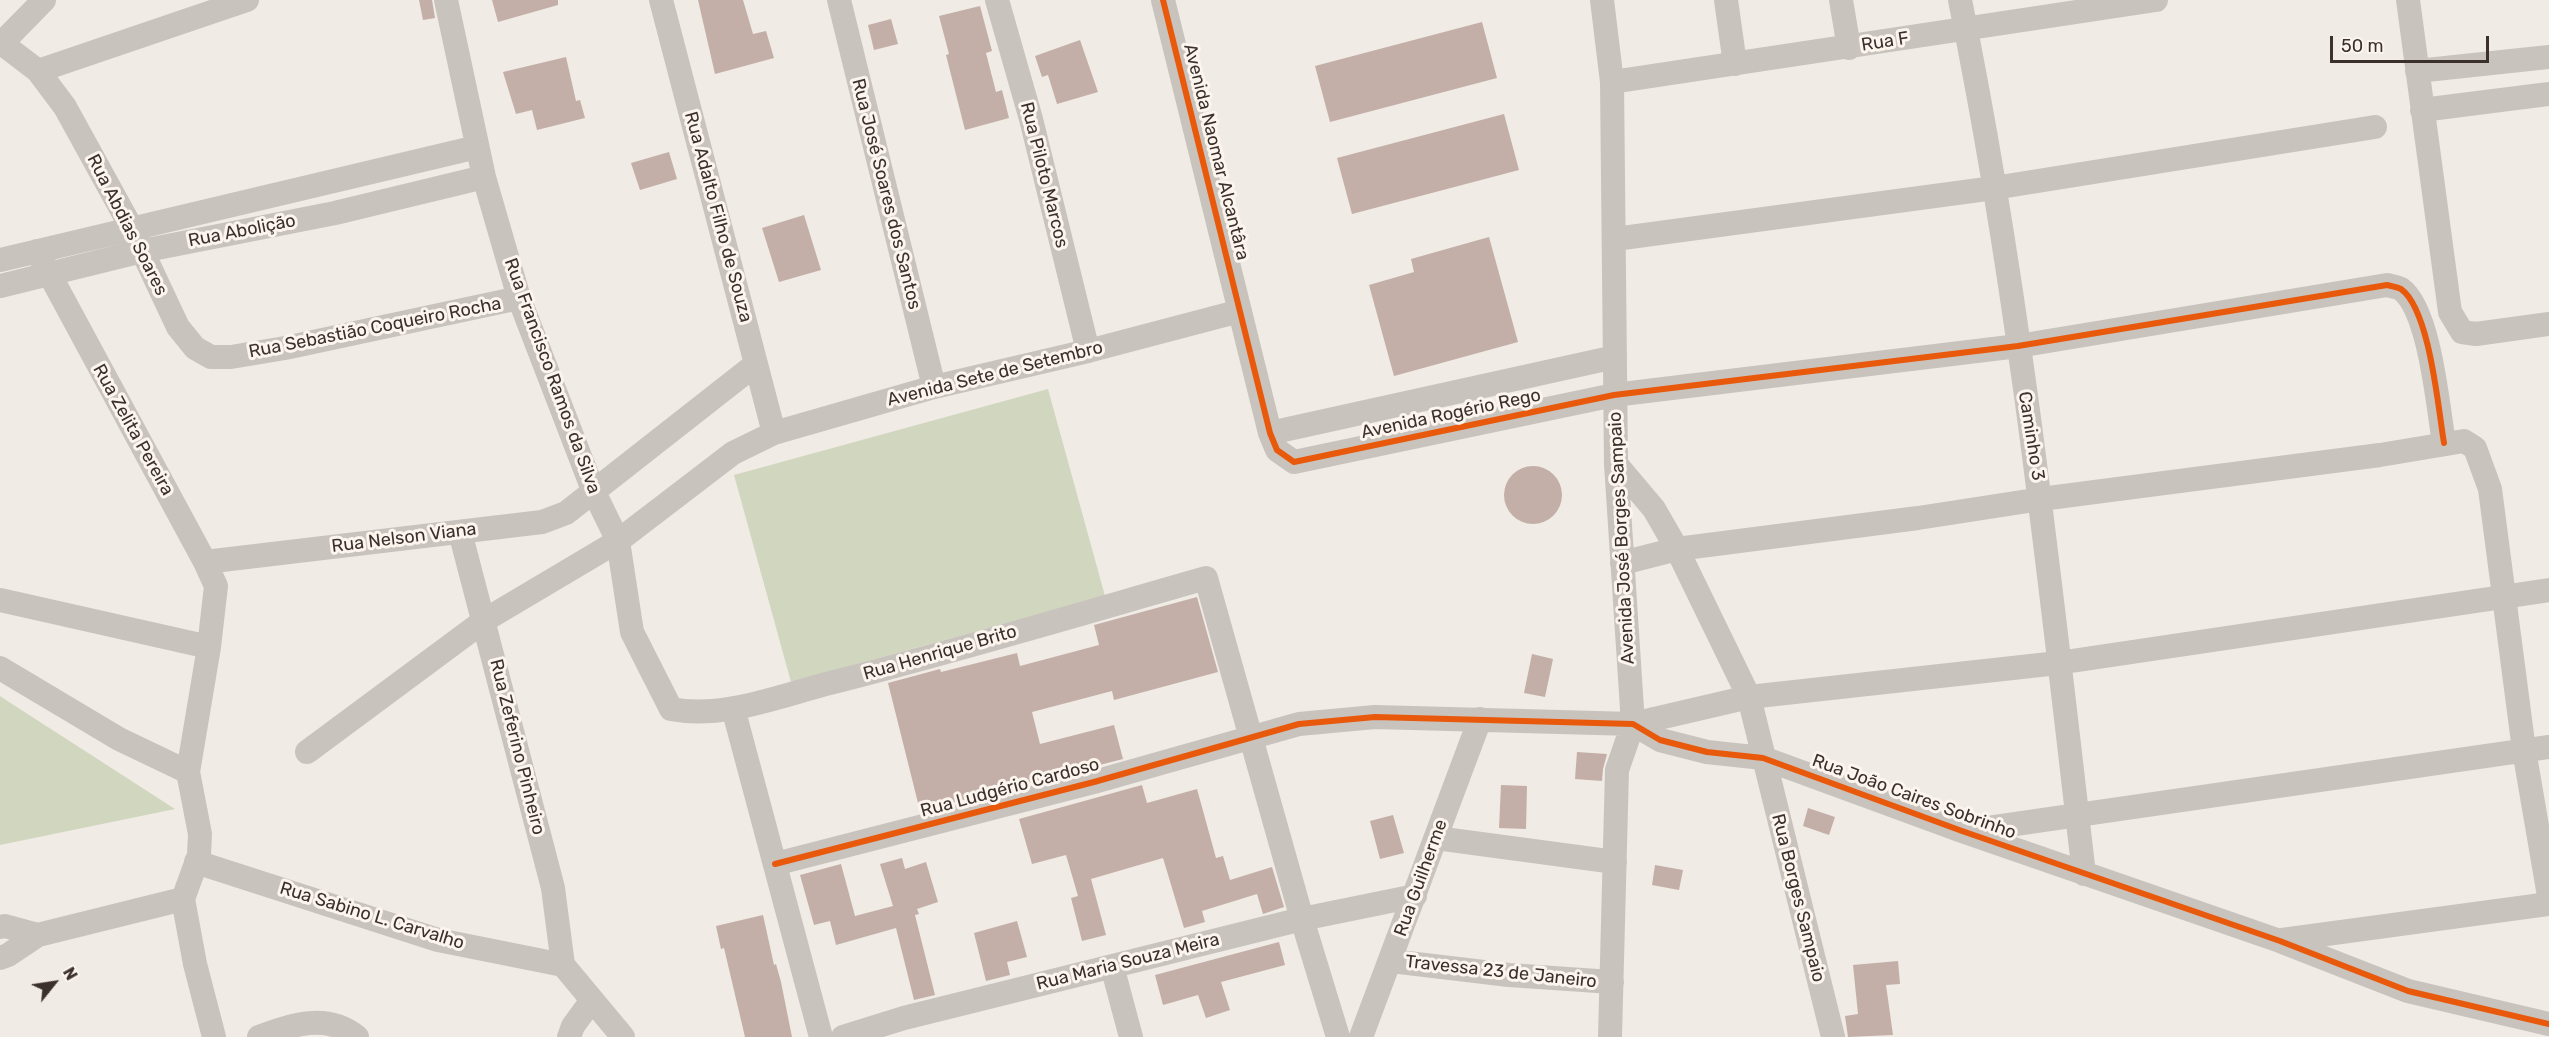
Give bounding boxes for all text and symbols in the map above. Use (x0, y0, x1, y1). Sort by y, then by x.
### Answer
scale bar (2333, 24, 2492, 62)
street label: Rua F (1860, 28, 1910, 56)
text: 50 m (2341, 35, 2384, 57)
street label: Avenida Naomar Alcantâra (1179, 42, 1253, 262)
street label: Rua José Soares dos Santos (847, 76, 925, 312)
street label: Rua Piloto Marcos (1015, 100, 1073, 250)
street label: Rua Adalto Filho de Souza (679, 109, 757, 325)
street label: Rua Abdias Soares (82, 151, 172, 299)
street label: Rua Abolição (186, 210, 298, 252)
street label: Rua Francisco Ramos da Silva (499, 255, 605, 497)
street label: Rua Sebastião Coqueiro Rocha (247, 293, 503, 363)
street label: Avenida Sete de Setembro (885, 337, 1105, 411)
street label: Rua Zelita Pereira (88, 361, 178, 499)
street label: Avenida Rogério Rego (1359, 384, 1543, 444)
street label: Caminho 3 (2013, 390, 2049, 482)
street label: Avenida José Borges Sampaio (1605, 411, 1639, 665)
street label: Rua Nelson Viana (330, 518, 478, 558)
street label: Rua Henrique Brito (861, 621, 1019, 685)
street label: Rua Zeferino Pinheiro (485, 657, 549, 837)
street label: Rua João Caires Sobrinho (1809, 750, 2019, 844)
street label: Rua Ludgério Cardoso (918, 754, 1102, 822)
street label: Rua Borges Sampaio (1767, 812, 1829, 984)
street label: Rua Guilherme (1390, 817, 1452, 939)
street label: Rua Sabino L. Carvalho (277, 878, 467, 954)
street label: Rua Maria Souza Meira (1034, 929, 1222, 995)
street label: Travessa 23 de Janeiro (1404, 951, 1598, 993)
north arrow (24, 953, 84, 1013)
text: N (59, 964, 81, 983)

